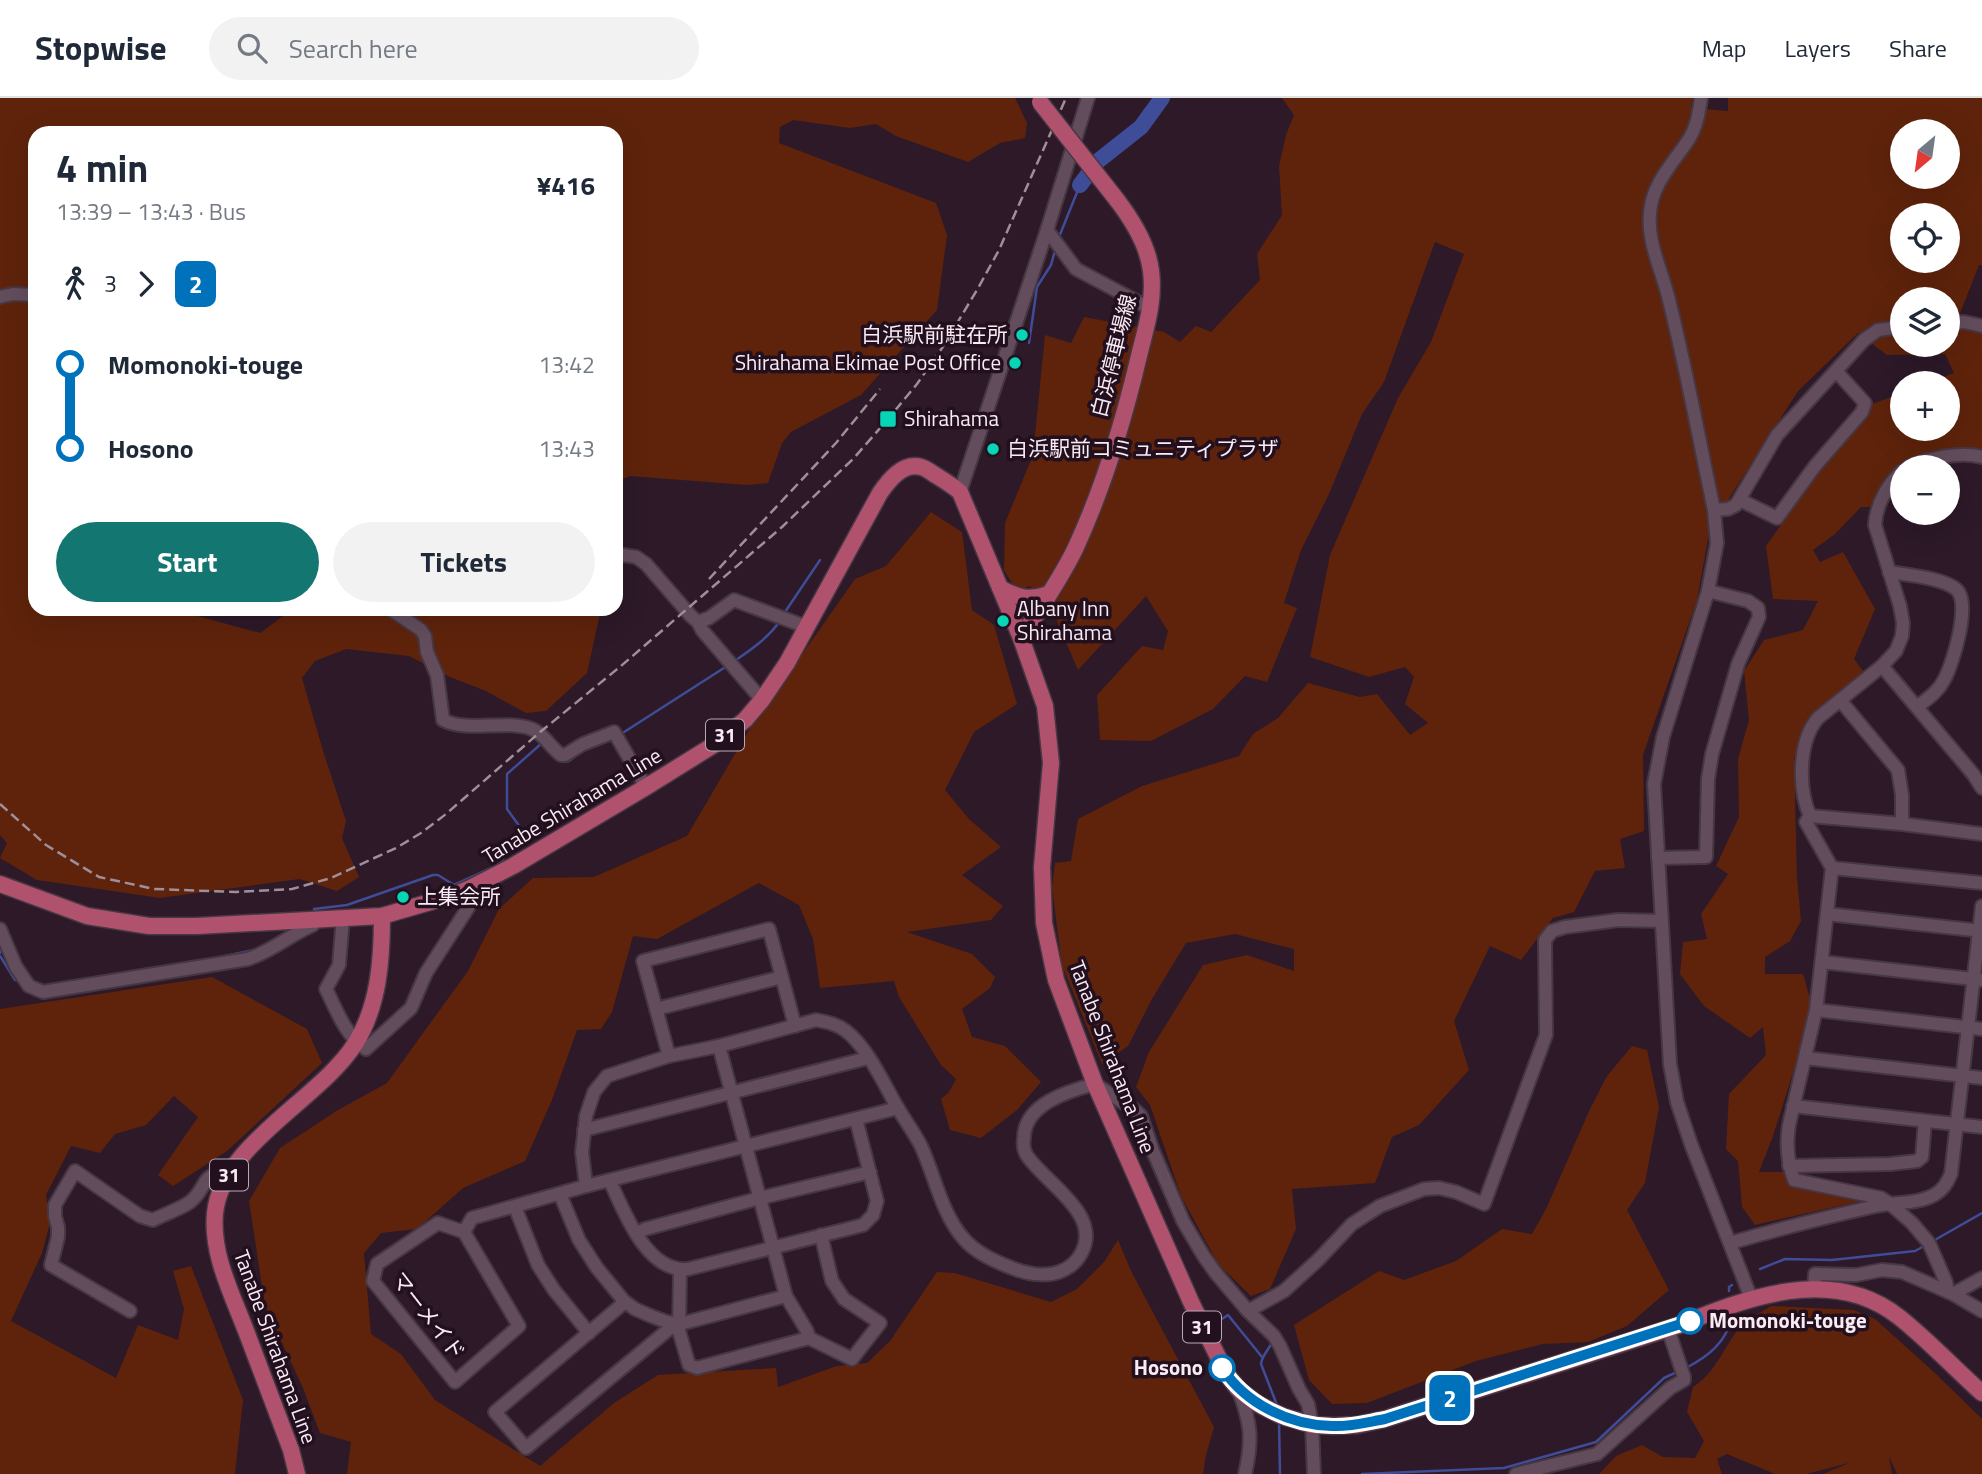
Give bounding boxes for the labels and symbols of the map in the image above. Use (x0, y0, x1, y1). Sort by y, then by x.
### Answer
north arrow (1890, 119, 1960, 189)
street label: 白浜停車場線 (1082, 291, 1144, 421)
place label: 白浜駅前駐在所 (861, 318, 1008, 350)
marker: 白浜駅前駐在所 (1014, 327, 1030, 343)
place label: Shirahama Ekimae Post Office (735, 346, 1001, 378)
marker: Shirahama Ekimae Post Office (1007, 355, 1023, 371)
place label: Shirahama (904, 402, 999, 434)
marker: Shirahama (878, 409, 898, 429)
place label: 白浜駅前コミュニティプラザ (1007, 432, 1279, 464)
marker: 白浜駅前コミュニティプラザ (985, 441, 1001, 457)
place label: Albany Inn Shirahama (1017, 592, 1112, 648)
marker: Albany Inn Shirahama (995, 613, 1011, 629)
road number: 31 (706, 720, 744, 750)
street label: Tanabe Shirahama Line (476, 739, 667, 871)
place label: 上集会所 (417, 880, 501, 912)
marker: 上集会所 (395, 889, 411, 905)
street label: Tanabe Shirahama Line (1061, 956, 1164, 1158)
road number: 31 (210, 1160, 248, 1190)
street label: Tanabe Shirahama Line (226, 1245, 326, 1448)
street label: マーメイド (384, 1264, 473, 1366)
place label: Momonoki-touge (1709, 1304, 1867, 1336)
marker: Momonoki-touge (1677, 1308, 1703, 1334)
road number: 31 (1183, 1312, 1221, 1343)
place label: Hosono (1134, 1351, 1203, 1383)
marker: Hosono (1209, 1355, 1235, 1381)
line badge: 2 (1427, 1375, 1473, 1421)

